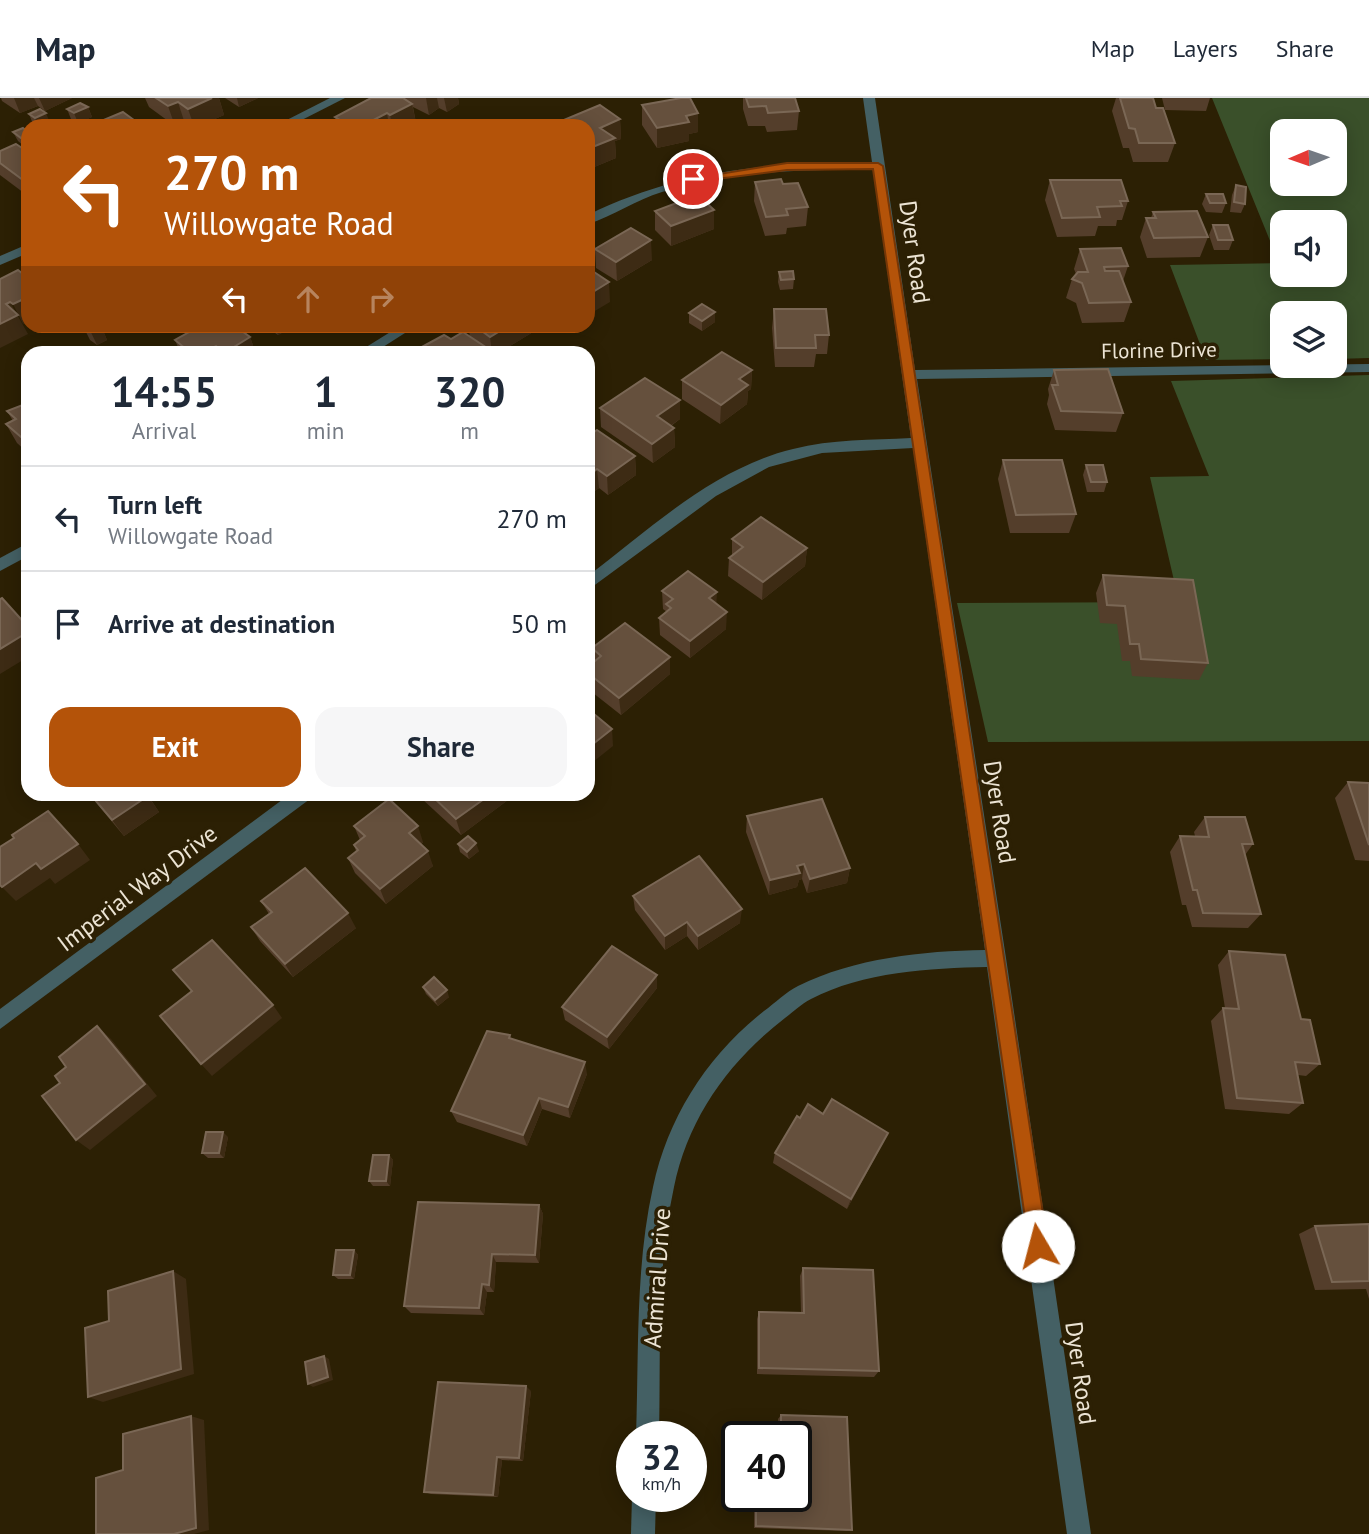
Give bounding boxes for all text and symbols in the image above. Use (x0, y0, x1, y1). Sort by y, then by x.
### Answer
text: Map (35, 27, 96, 70)
text: Map (1091, 33, 1135, 64)
text: Layers (1173, 33, 1238, 64)
text: Share (1276, 33, 1334, 64)
north arrow (1270, 119, 1348, 196)
map controls (1270, 119, 1347, 378)
text: 270 m (164, 140, 299, 204)
icon: left (49, 147, 140, 238)
pin (663, 149, 723, 209)
icon: arrive (674, 160, 712, 198)
street label: Dyer Road (892, 198, 938, 306)
text: Willowgate Road (164, 202, 394, 244)
button: sound (1270, 210, 1347, 287)
icon: left (216, 280, 254, 318)
icon: ahead (289, 280, 327, 318)
icon: right (362, 280, 400, 318)
button: layers (1270, 301, 1347, 378)
street label: Florine Drive (1101, 335, 1217, 365)
text: 14:55 (111, 364, 217, 419)
text: 1 (314, 364, 337, 419)
text: 320 (434, 364, 505, 419)
text: Arrival (132, 416, 196, 445)
text: min (307, 416, 344, 445)
text: m (460, 416, 479, 445)
text: Turn left (108, 488, 202, 521)
icon: left (49, 500, 87, 538)
text: 270 m (496, 502, 567, 535)
text: Willowgate Road (108, 521, 273, 550)
icon: arrive (49, 605, 87, 643)
text: Arrive at destination (108, 607, 335, 640)
text: 50 m (511, 607, 567, 640)
button: Exit (49, 707, 301, 787)
button: Share (315, 707, 567, 787)
street label: Dyer Road (977, 758, 1023, 866)
street label: Imperial Way Drive (51, 818, 223, 958)
street label: Admiral Drive (637, 1207, 677, 1349)
position arrow (1001, 1209, 1075, 1283)
street label: Dyer Road (1058, 1319, 1104, 1427)
speed limit sign: 40 (721, 1421, 812, 1512)
text: 32 (642, 1434, 681, 1480)
text: km/h (642, 1472, 681, 1495)

